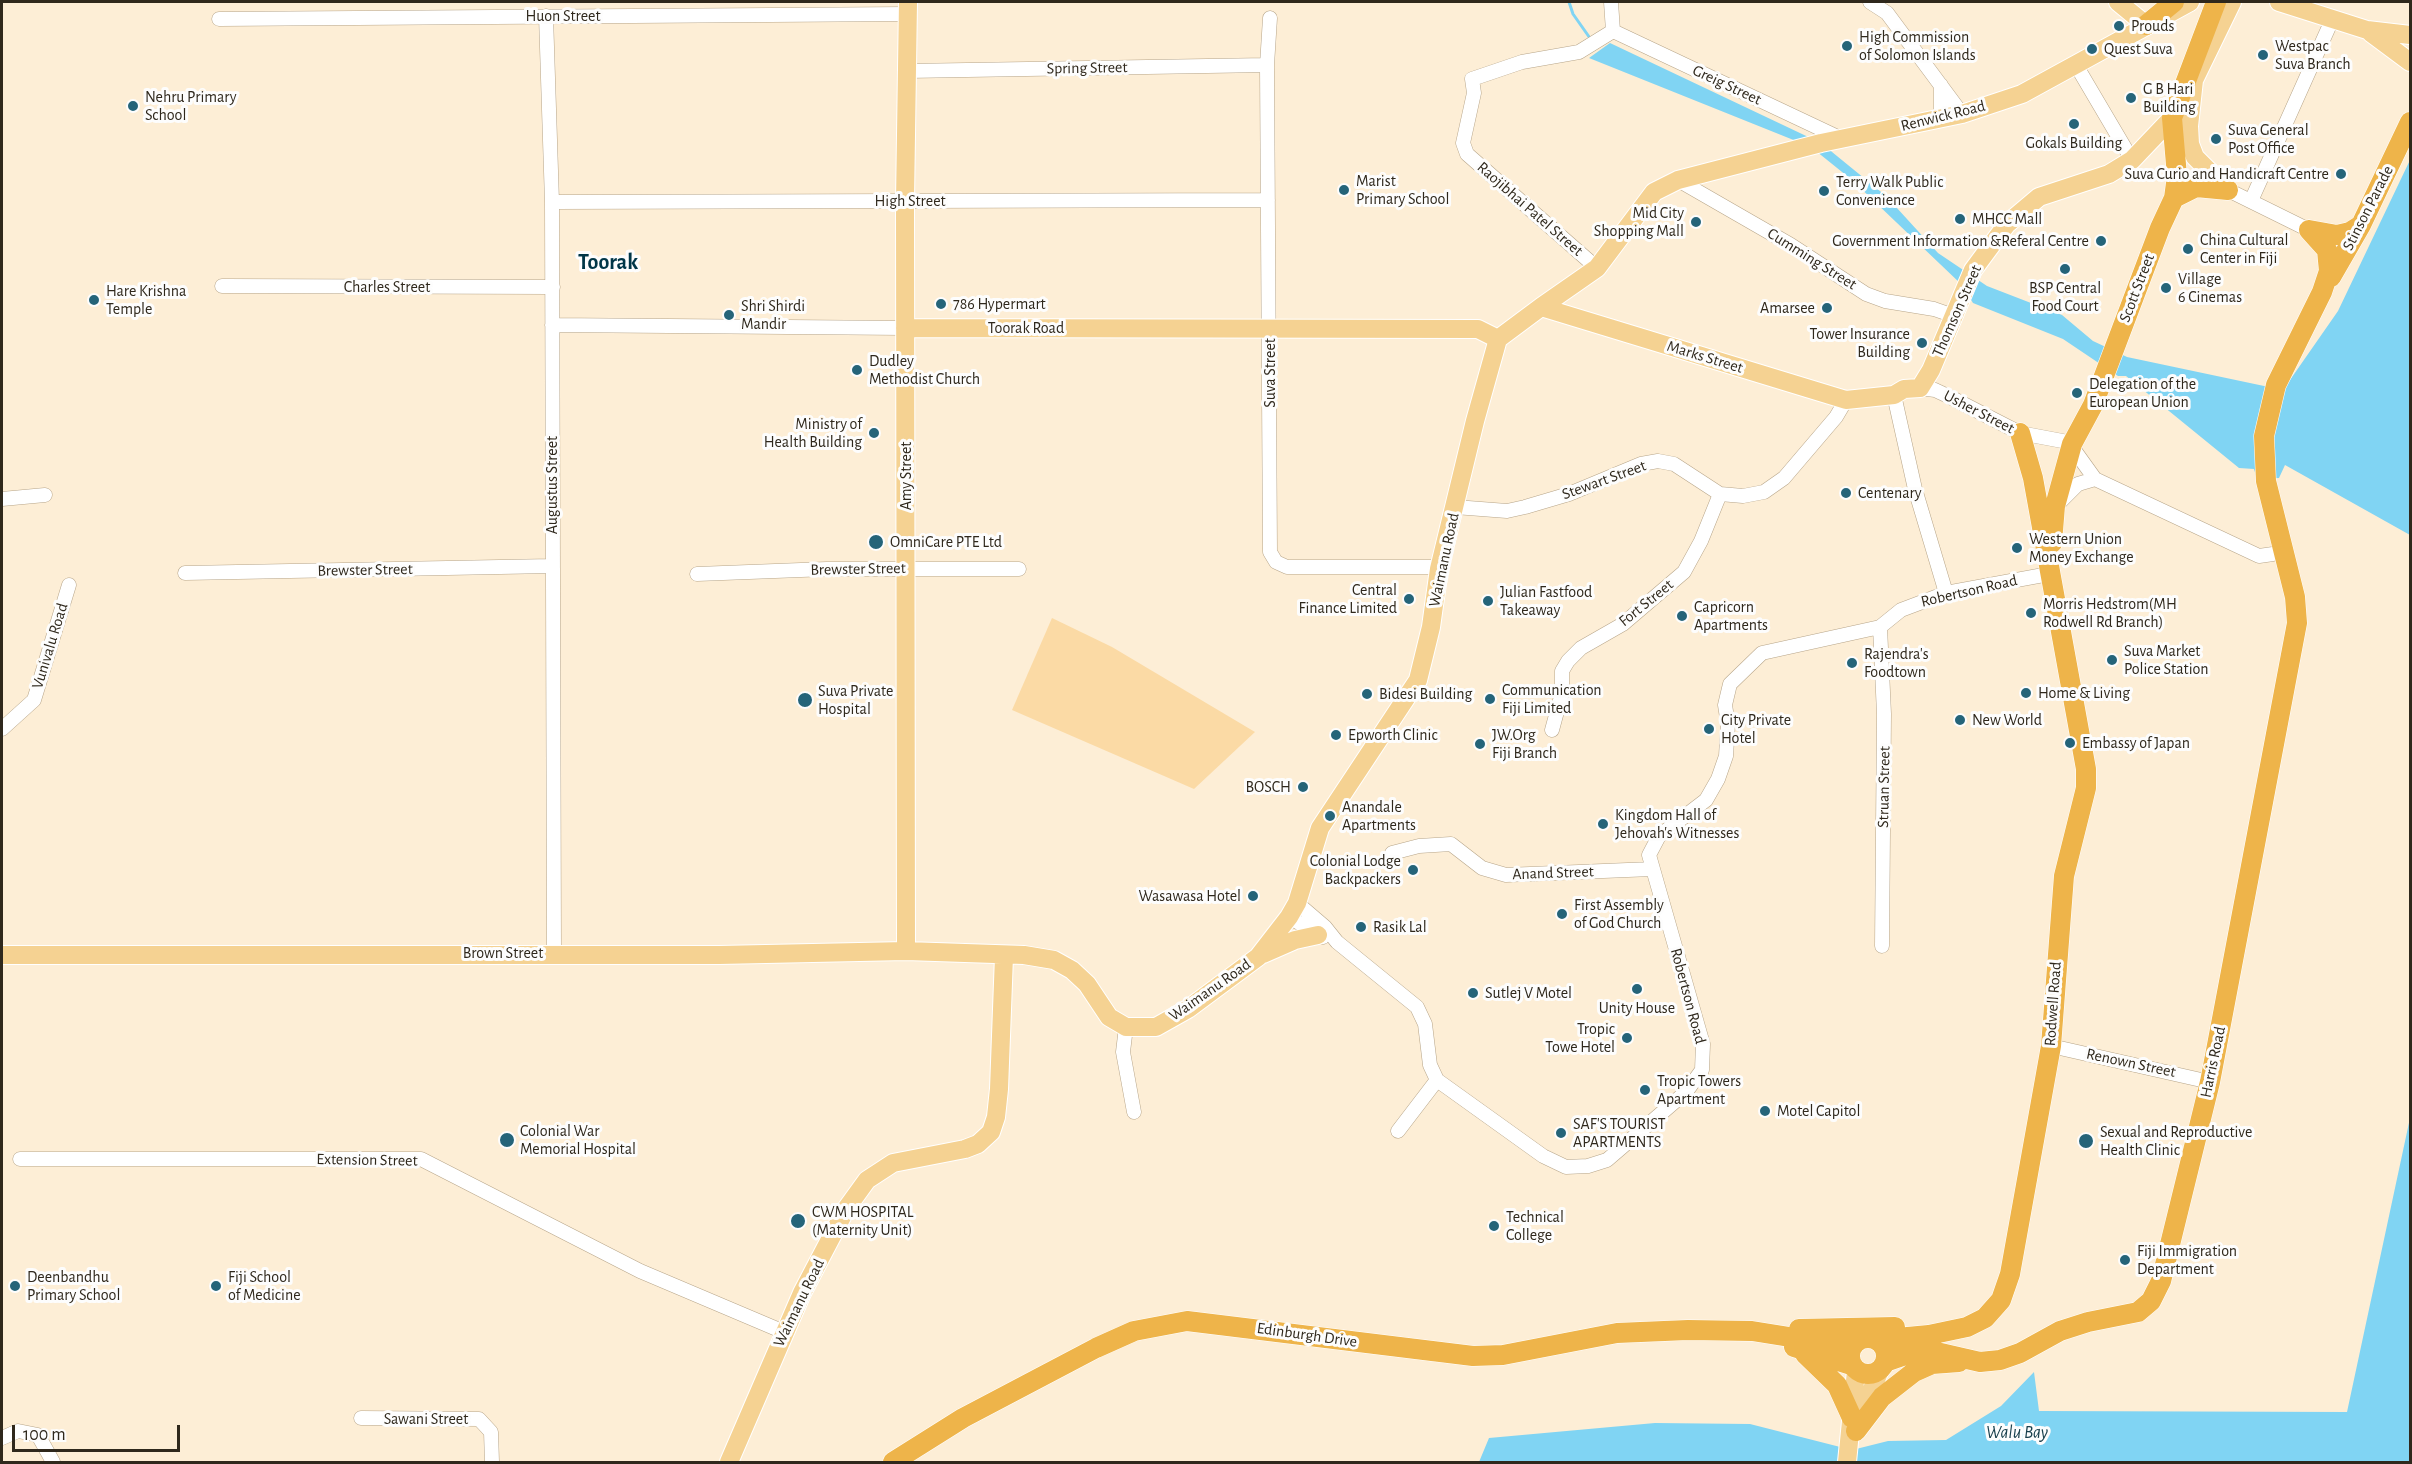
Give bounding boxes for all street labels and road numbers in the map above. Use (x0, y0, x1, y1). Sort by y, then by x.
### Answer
street label: Huon Street (525, 6, 601, 26)
street label: Spring Street (1046, 58, 1128, 78)
street label: Greig Street (1690, 61, 1764, 109)
street label: Renwick Road (1899, 96, 1987, 136)
street label: Raojibhai Patel Street (1473, 158, 1587, 260)
street label: Stinson Parade (2338, 162, 2398, 254)
street label: High Street (874, 191, 946, 211)
street label: Cumming Street (1764, 224, 1860, 294)
street label: Scott Street (2115, 251, 2159, 325)
street label: Thomson Street (1928, 262, 1986, 360)
street label: Charles Street (344, 277, 430, 297)
street label: Toorak Road (988, 318, 1064, 338)
street label: Marks Street (1665, 336, 1745, 378)
street label: Suva Street (1260, 338, 1280, 408)
street label: Usher Street (1940, 386, 2018, 438)
street label: Augustus Street (542, 436, 562, 534)
street label: Amy Street (896, 442, 916, 510)
street label: Stewart Street (1559, 456, 1649, 504)
street label: Waimanu Road (1425, 511, 1463, 609)
street label: Brewster Street (810, 559, 906, 579)
street label: Brewster Street (317, 560, 413, 580)
street label: Robertson Road (1919, 571, 2019, 611)
street label: Fort Street (1615, 575, 1677, 631)
street label: Vunivalu Road (28, 601, 72, 691)
street label: Struan Street (1874, 746, 1894, 828)
street label: Anand Street (1512, 862, 1594, 884)
street label: Brown Street (463, 943, 543, 963)
street label: Robertson Road (1666, 946, 1710, 1046)
street label: Waimanu Road (1165, 955, 1255, 1025)
street label: Rodwell Road (2040, 961, 2066, 1047)
street label: Harris Road (2196, 1025, 2230, 1099)
street label: Renown Street (2085, 1044, 2177, 1082)
street label: Extension Street (316, 1150, 418, 1170)
street label: Waimanu Road (769, 1256, 829, 1350)
street label: Edinburgh Drive (1256, 1318, 1358, 1352)
street label: Sawani Street (384, 1409, 468, 1429)

